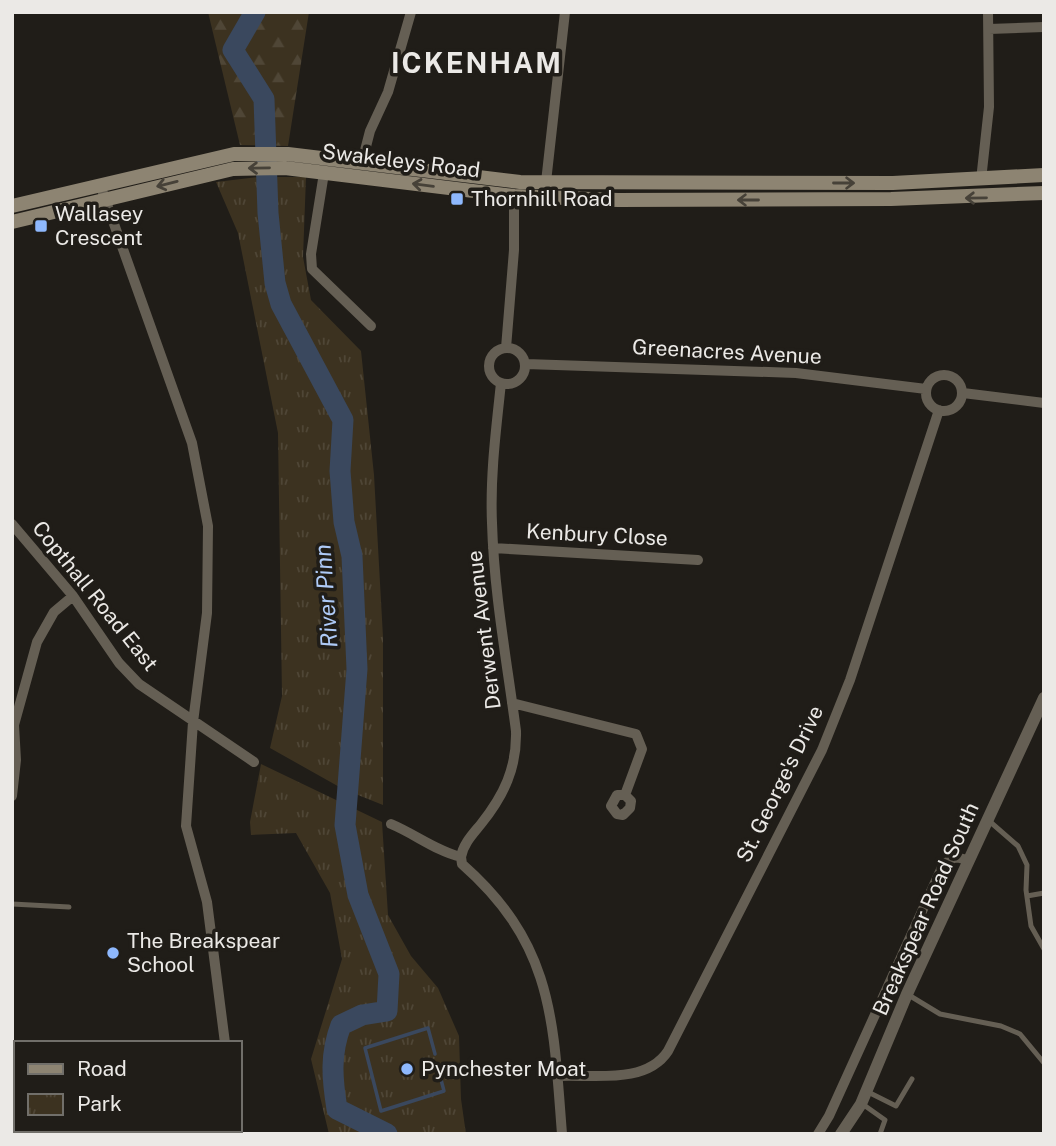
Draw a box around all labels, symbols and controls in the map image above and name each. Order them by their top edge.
district label: ICKENHAM [391,46,563,79]
street label: Swakeleys Road [321,138,482,183]
one-way arrow [248,162,271,175]
one-way arrow [832,176,855,190]
one-way arrow [156,178,179,191]
one-way arrow [413,179,435,192]
place label: Thornhill Road [471,186,612,211]
marker: Thornhill Road [449,191,465,207]
one-way arrow [964,191,987,204]
one-way arrow [737,193,760,207]
place label: Wallasey Crescent [55,201,143,250]
marker: Wallasey Crescent [33,218,49,234]
street label: Greenacres Avenue [632,334,822,369]
street label: Copthall Road East [27,516,163,676]
street label: Kenbury Close [526,518,669,551]
water label: River Pinn [308,543,343,649]
street label: Derwent Avenue [461,549,506,711]
street label: St. George's Drive [731,701,828,866]
street label: Breakspear Road South [867,799,984,1019]
place label: The Breakspear School [127,928,280,977]
marker: The Breakspear School [105,945,121,961]
legend [14,1041,242,1132]
text: Road [77,1056,127,1081]
place label: Pynchester Moat [421,1056,586,1081]
marker: Pynchester Moat [399,1061,415,1077]
text: Park [77,1091,122,1116]

